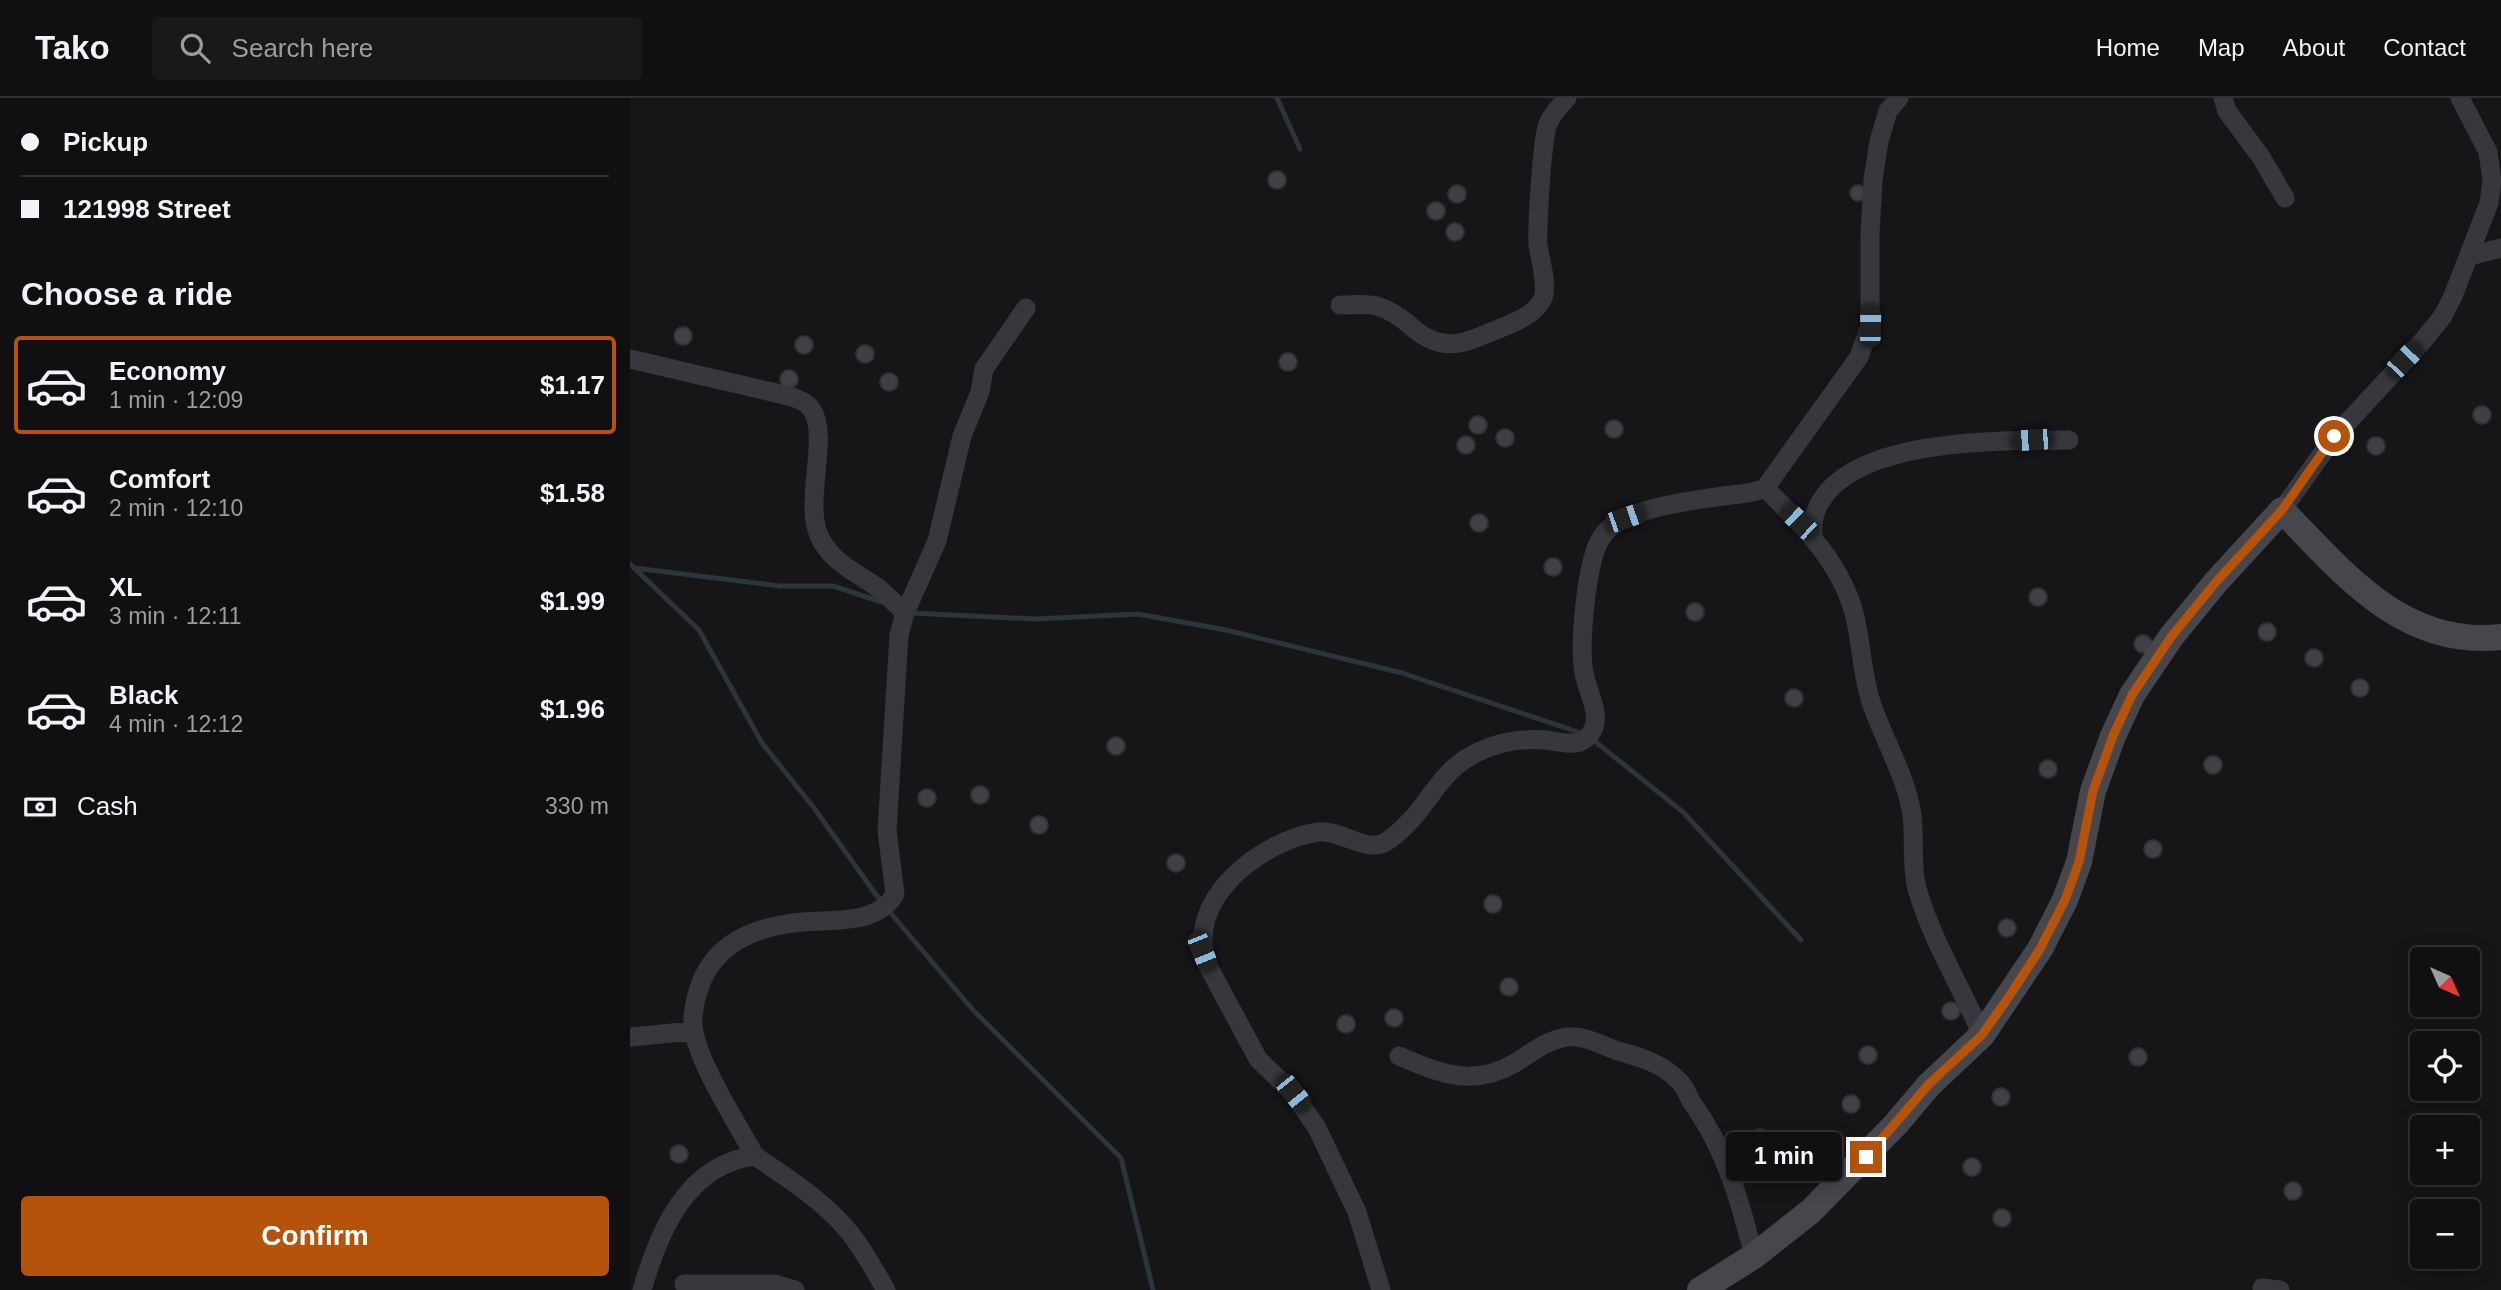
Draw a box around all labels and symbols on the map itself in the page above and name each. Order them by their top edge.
car [1860,305,1881,347]
car [2382,338,2427,382]
route start [2318,420,2350,452]
car [2011,428,2054,452]
car [1777,500,1822,544]
car [1602,501,1649,535]
car [1185,928,1220,974]
north arrow [2410,947,2480,1017]
car [1272,1070,1315,1116]
callout: 1 min [1726,1132,1842,1182]
route end [1850,1141,1882,1173]

